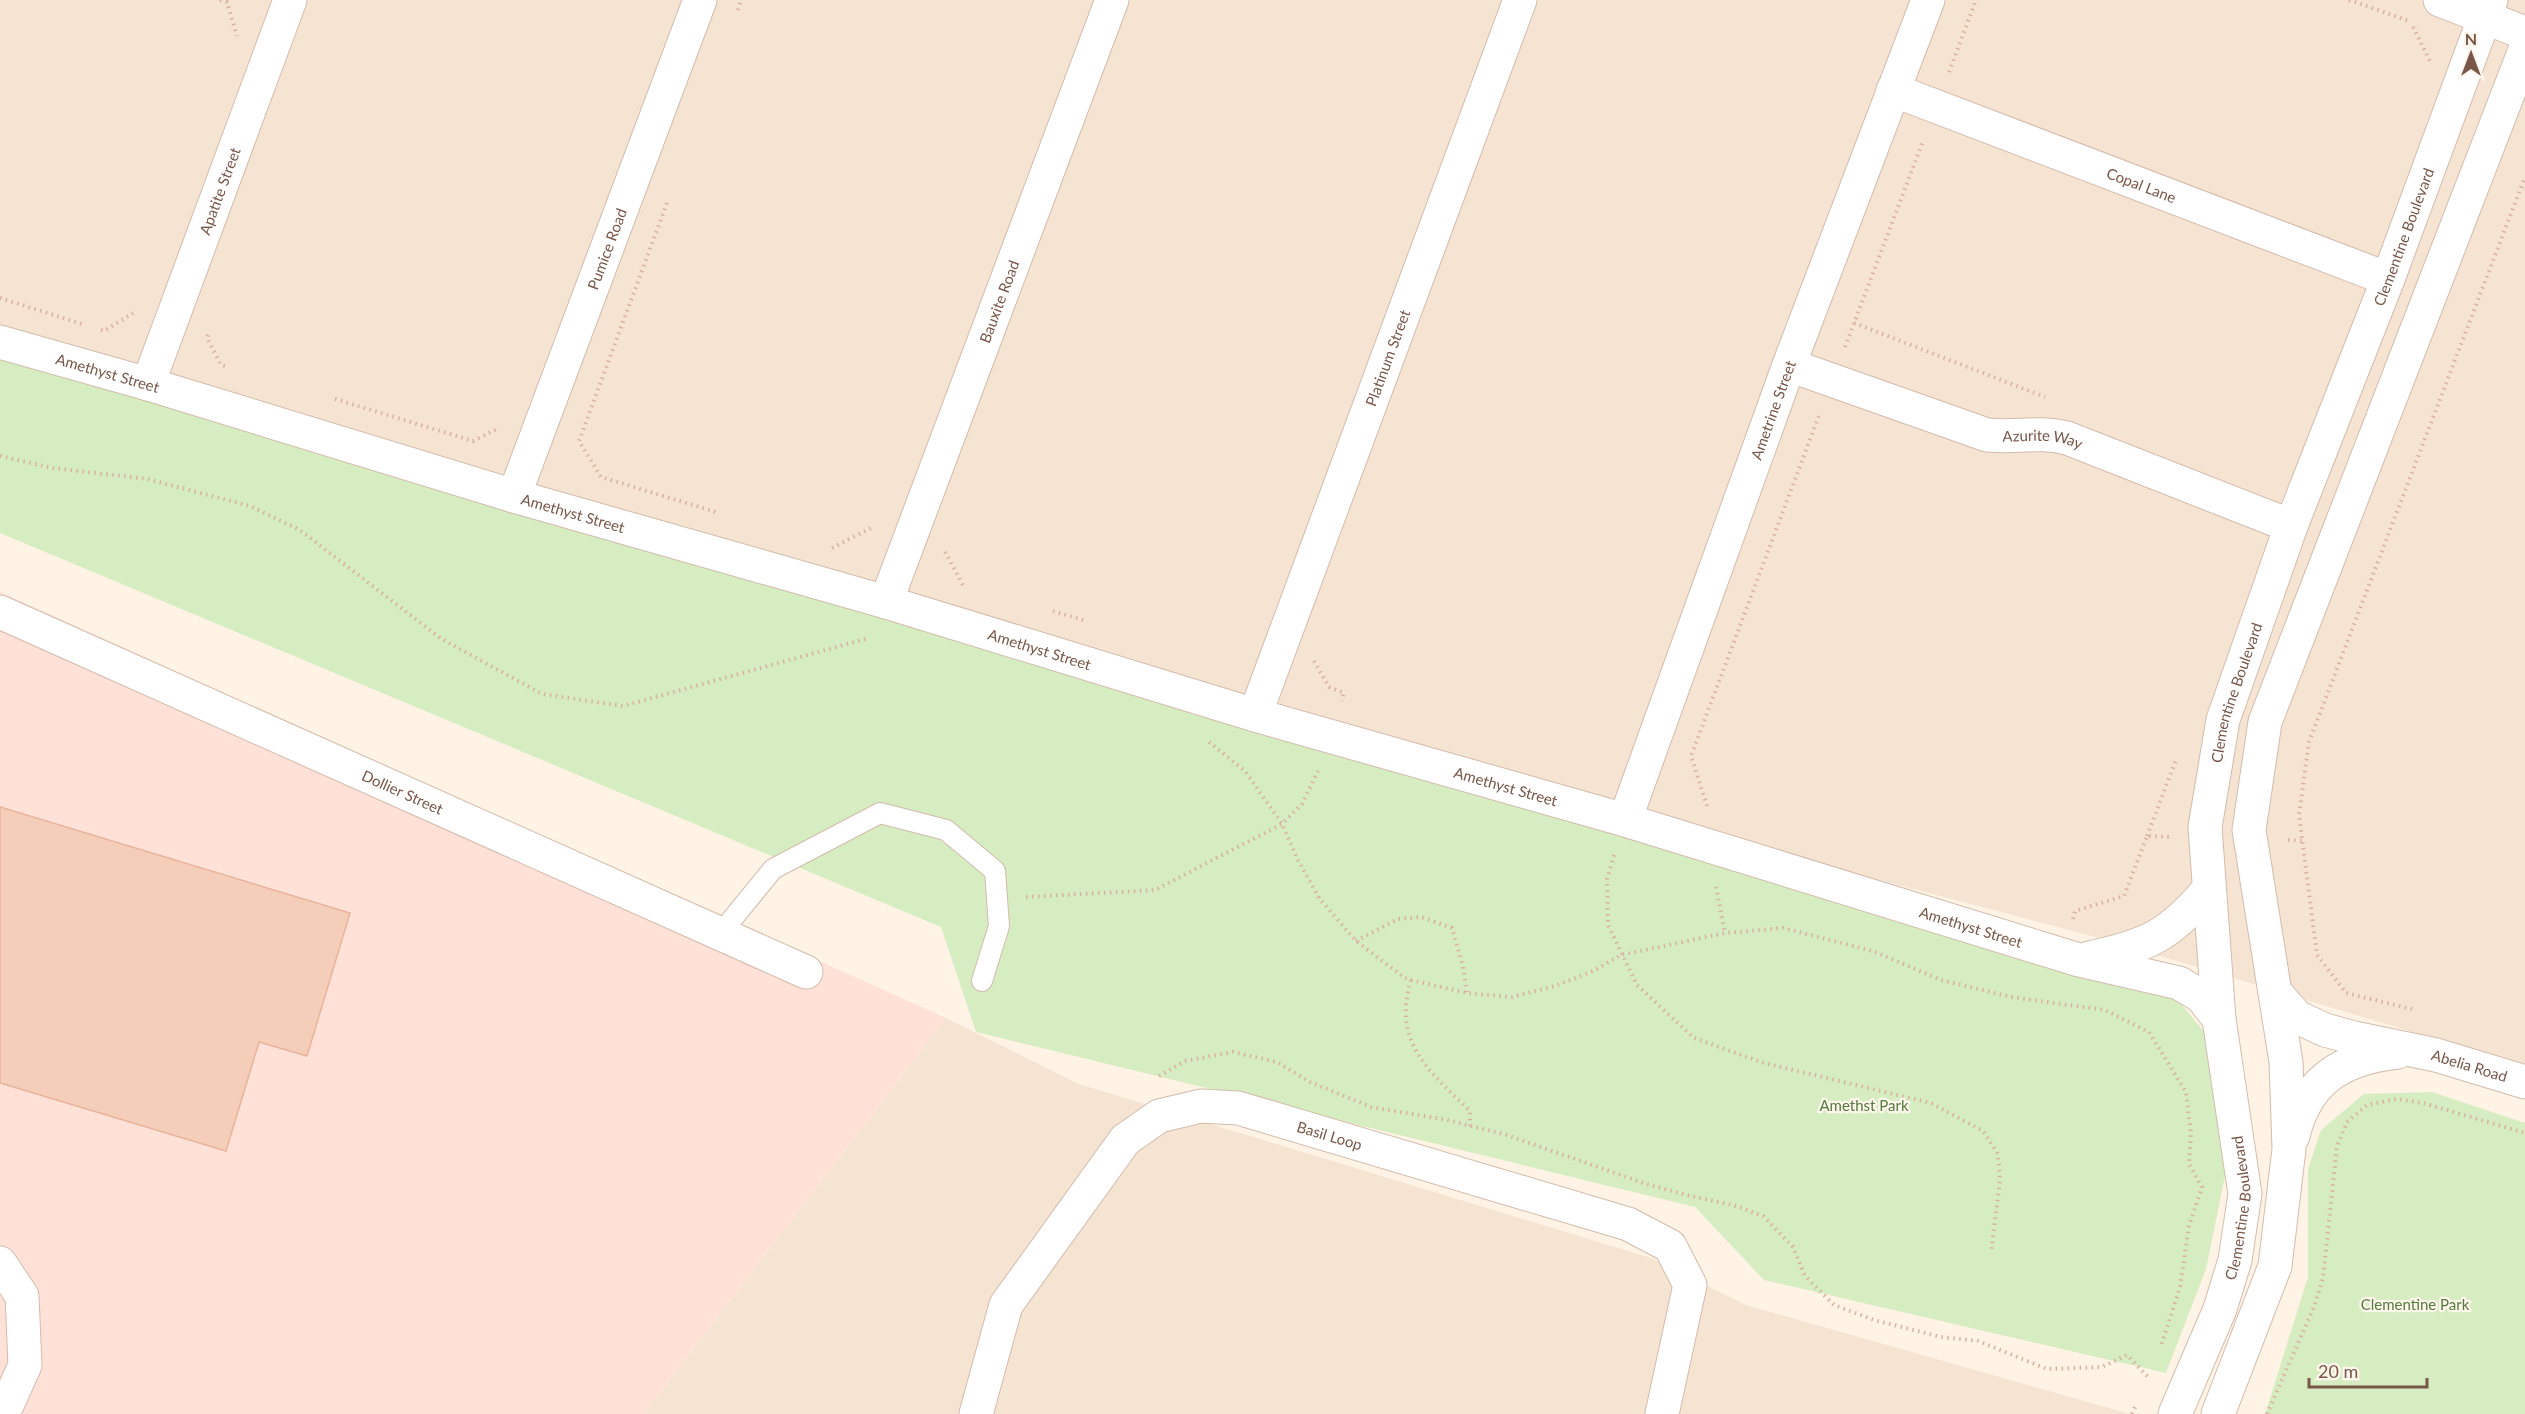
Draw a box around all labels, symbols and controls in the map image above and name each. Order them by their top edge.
north arrow [2441,24,2501,84]
text: N [2465,29,2477,48]
street label: Apatite Street [195,144,244,237]
street label: Copal Lane [2104,163,2179,206]
street label: Clementine Boulevard [2369,165,2437,308]
street label: Pumice Road [583,206,630,292]
street label: Bauxite Road [975,258,1023,345]
street label: Platinum Street [1361,306,1414,409]
street label: Amethyst Street [54,349,162,396]
street label: Ametrine Street [1747,357,1799,462]
street label: Azurite Way [2002,426,2086,452]
street label: Amethyst Street [519,490,627,536]
street label: Clementine Boulevard [2207,620,2265,764]
street label: Amethyst Street [986,625,1094,673]
street label: Amethyst Street [1452,763,1560,810]
street label: Dollier Street [359,766,447,818]
street label: Amethyst Street [1917,902,2025,951]
street label: Abelia Road [2429,1045,2510,1085]
park label: Amethst Park [1819,1096,1909,1114]
street label: Basil Loop [1295,1117,1364,1153]
street label: Clementine Boulevard [2220,1135,2254,1282]
park label: Clementine Park [2361,1295,2470,1313]
scale bar [2309,1351,2428,1389]
text: 20 m [2318,1360,2358,1382]

